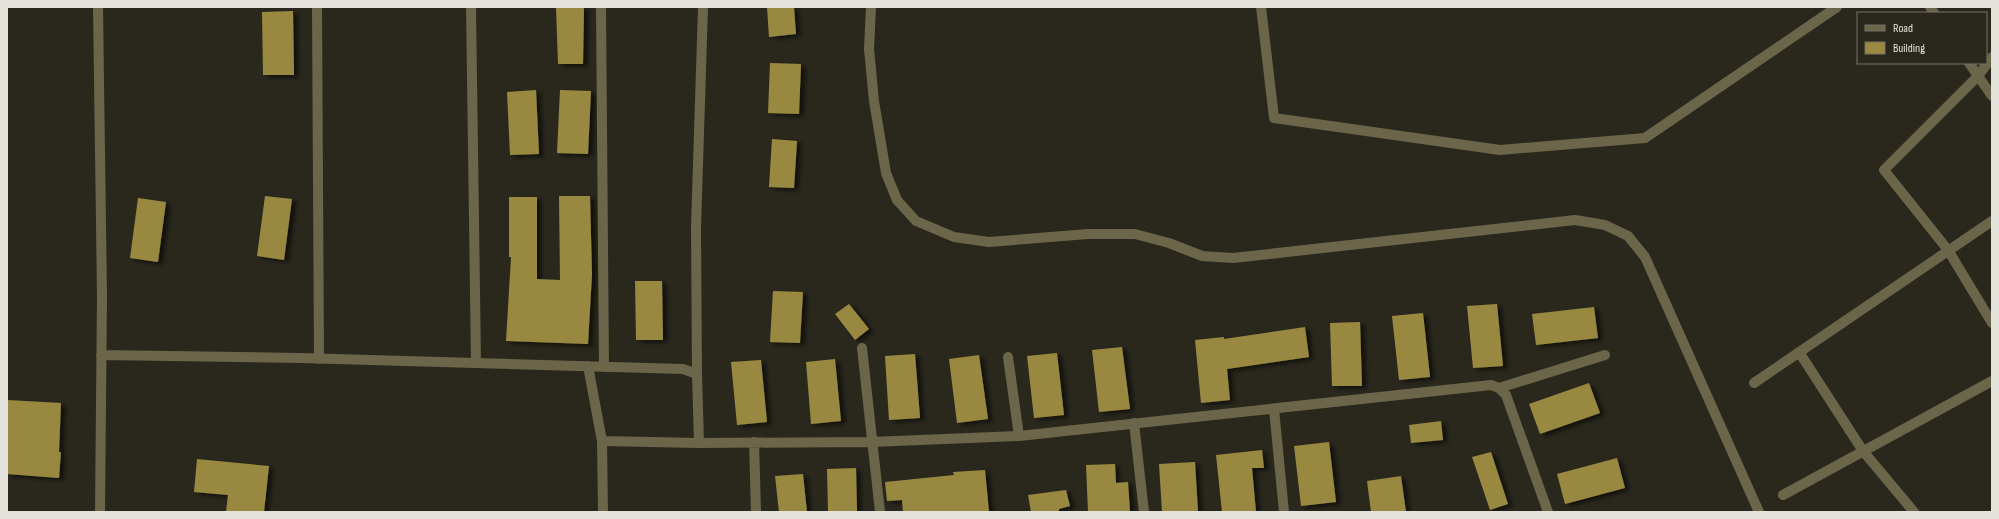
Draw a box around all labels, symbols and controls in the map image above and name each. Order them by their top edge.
legend [1857,12,1987,64]
text: Road [1893,21,1913,36]
text: Building [1893,41,1925,56]

